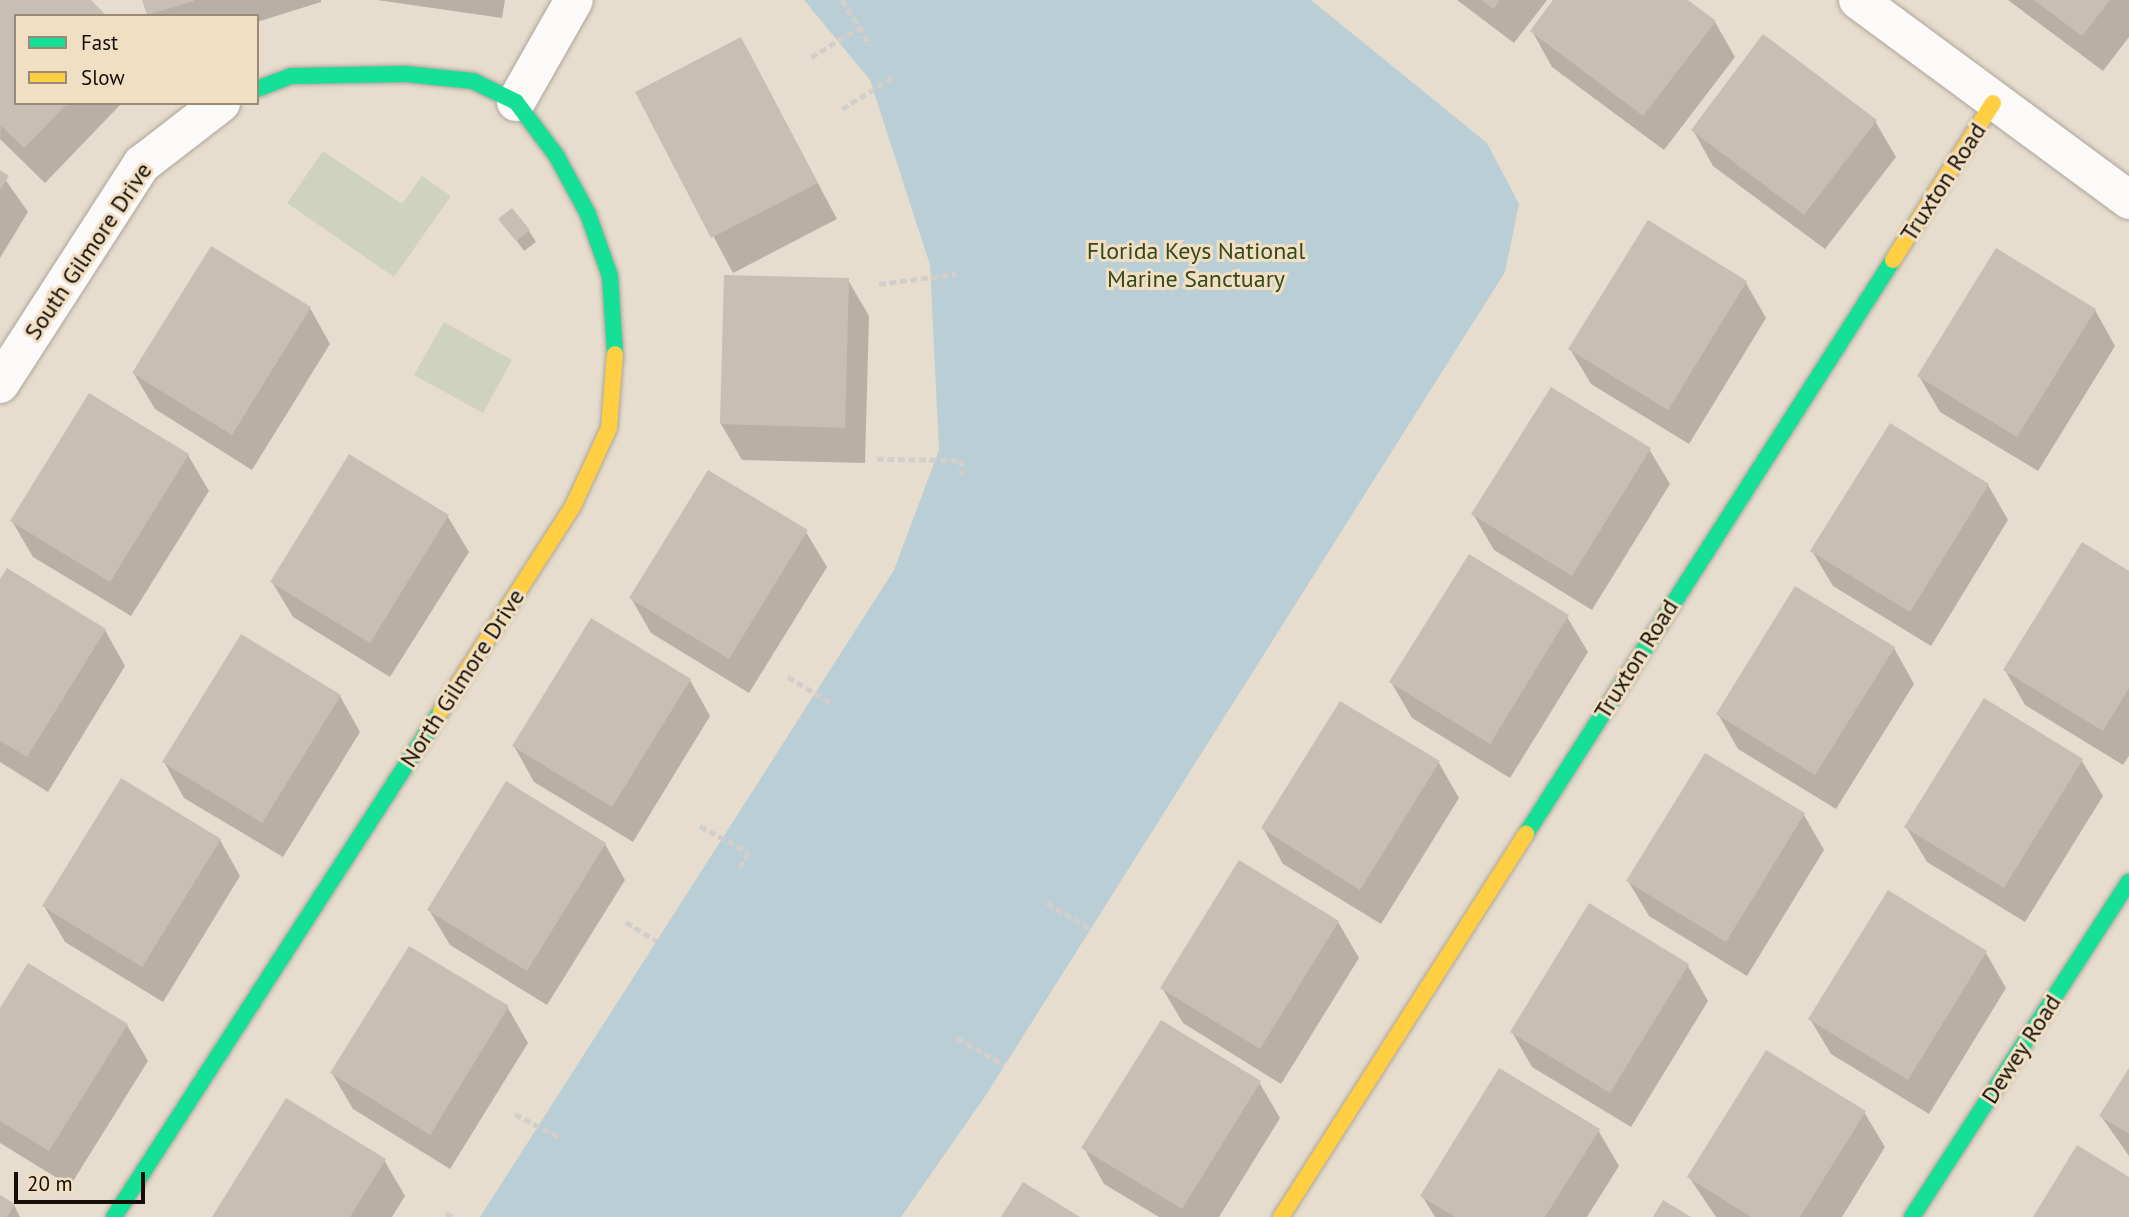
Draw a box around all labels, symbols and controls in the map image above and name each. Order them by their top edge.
legend [14,14,259,105]
text: Fast [81,29,118,56]
text: Slow [81,64,125,91]
street label: Truxton Road [1894,117,1992,247]
street label: South Gilmore Drive [18,157,158,345]
park label: Florida Keys National Marine Sanctuary [1087,237,1305,293]
street label: North Gilmore Drive [394,584,530,772]
street label: Truxton Road [1588,594,1684,724]
street label: Dewey Road [1975,989,2067,1109]
scale bar [18,1158,149,1202]
text: 20 m [27,1170,73,1197]

